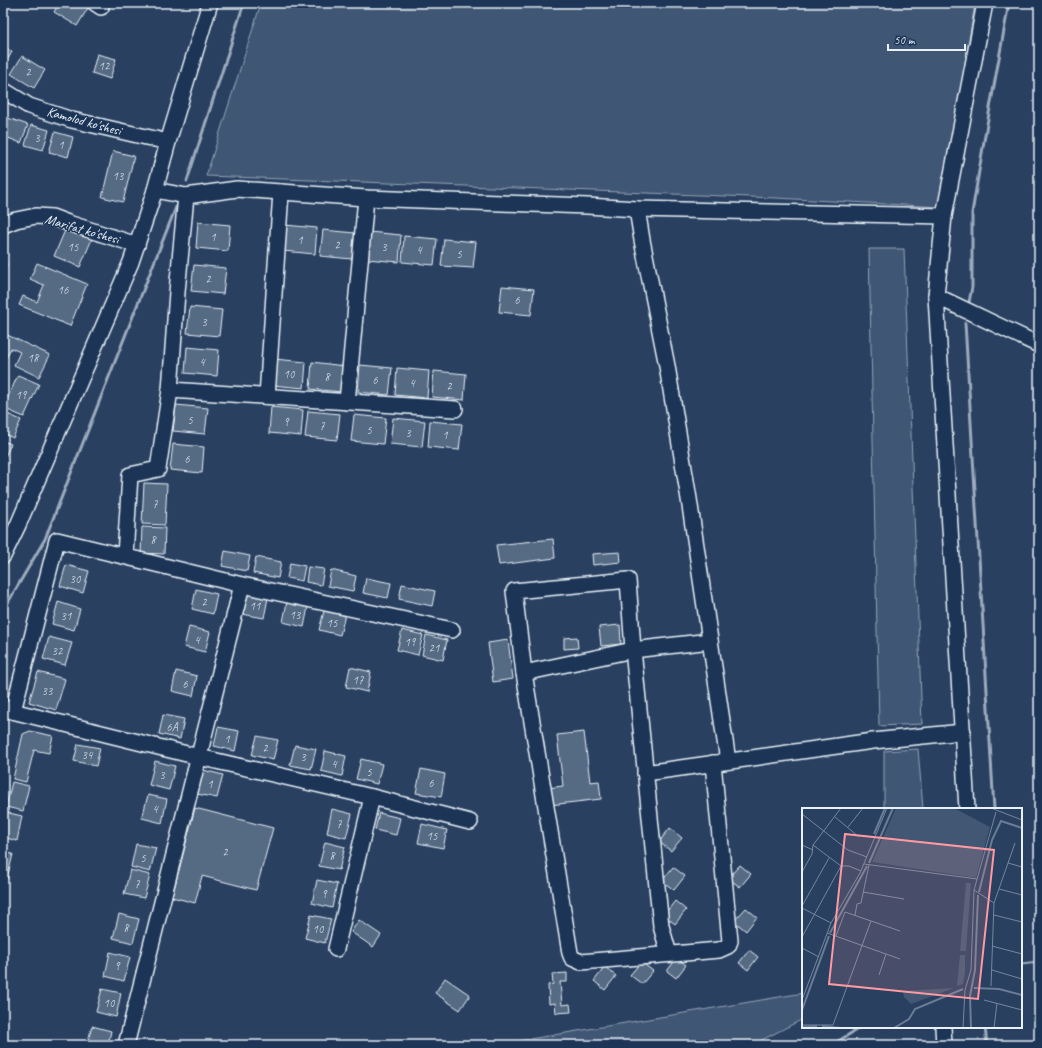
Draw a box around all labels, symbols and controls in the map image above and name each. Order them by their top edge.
scale bar [888,26,965,52]
text: 50 m [894,32,916,48]
house number: 12 [99,58,111,74]
house number: 2 [25,64,32,80]
street label: Kamolod ko'shesi [45,103,125,140]
house number: 3 [34,130,41,146]
house number: 1 [58,137,64,153]
house number: 13 [113,168,125,184]
street label: Marifat ko'shesi [43,210,123,248]
house number: 1 [210,229,216,245]
house number: 1 [297,232,303,248]
house number: 2 [334,237,341,253]
house number: 15 [68,239,79,255]
house number: 3 [381,239,388,255]
house number: 4 [416,242,423,258]
house number: 5 [456,246,462,262]
house number: 2 [205,271,212,287]
house number: 16 [58,282,69,298]
house number: 6 [514,292,520,308]
house number: 3 [201,314,208,330]
house number: 18 [28,350,40,366]
house number: 4 [199,354,206,370]
house number: 10 [284,366,296,382]
house number: 8 [324,369,331,385]
house number: 6 [372,372,378,388]
house number: 4 [409,375,416,391]
house number: 2 [446,378,453,394]
house number: 19 [16,387,28,403]
house number: 5 [187,412,193,428]
house number: 9 [283,414,290,430]
house number: 7 [319,418,325,434]
house number: 5 [366,422,372,438]
house number: 3 [405,425,412,441]
house number: 1 [442,427,448,443]
house number: 6 [184,451,190,467]
house number: 7 [152,496,158,512]
house number: 8 [150,532,157,548]
house number: 30 [70,571,82,587]
house number: 2 [201,594,208,610]
house number: 11 [250,598,261,614]
house number: 13 [290,607,302,623]
house number: 31 [61,608,72,624]
house number: 15 [327,615,338,631]
house number: 4 [194,632,201,648]
house number: 19 [405,634,417,650]
house number: 21 [429,640,440,656]
house number: 32 [52,643,64,659]
house number: 17 [353,672,364,688]
house number: 6 [182,676,188,692]
house number: 33 [42,683,54,699]
house number: 6A [166,719,179,735]
house number: 1 [224,731,230,747]
house number: 2 [262,740,269,756]
house number: 34 [82,747,94,763]
house number: 3 [300,749,307,765]
house number: 4 [331,756,338,772]
house number: 5 [366,764,372,780]
house number: 3 [159,767,166,783]
house number: 6 [428,775,434,791]
house number: 1 [207,776,213,792]
house number: 4 [152,801,159,817]
inset map [802,808,1022,1028]
house number: 7 [336,816,342,832]
house number: 15 [427,828,438,844]
house number: 2 [222,844,229,860]
house number: 8 [329,848,336,864]
house number: 5 [140,850,146,866]
house number: 7 [134,876,140,892]
house number: 9 [321,886,328,902]
house number: 8 [123,920,130,936]
house number: 10 [313,921,325,937]
house number: 9 [114,958,121,974]
house number: 10 [104,995,116,1011]

